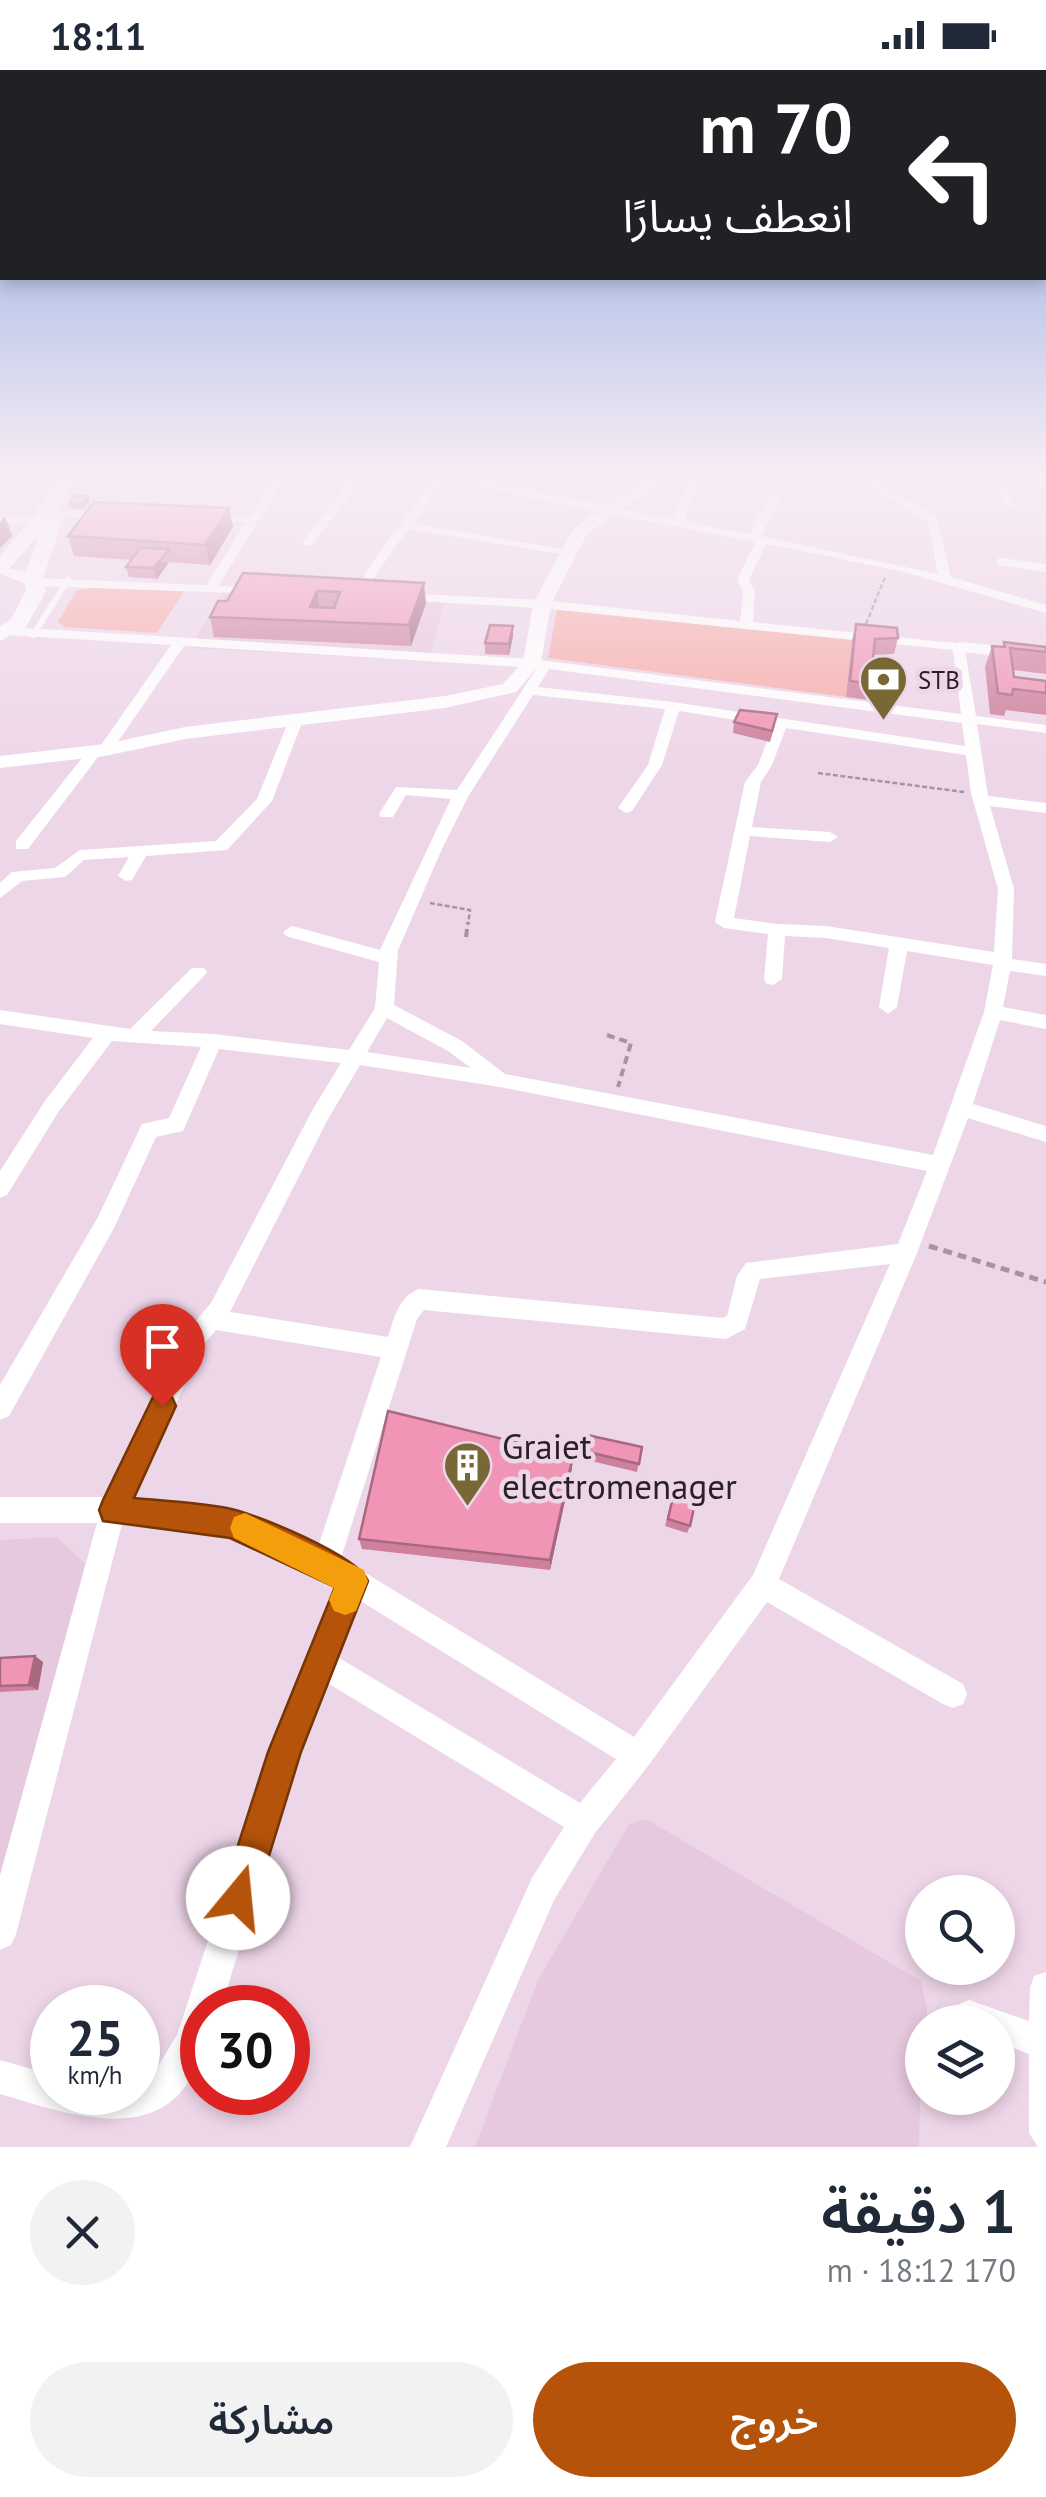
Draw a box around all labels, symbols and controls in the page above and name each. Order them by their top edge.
text: 18:11 [50,11,146,60]
text: 70 m [700,82,853,172]
icon: left [888,110,1018,240]
text: انعطف يسارًا [622,186,853,244]
bank icon: STB [857,654,909,722]
place label: STB [918,664,960,696]
pin [120,1304,205,1407]
icon: arrive [135,1319,190,1374]
place label: Graiet electromenager [502,1423,737,1509]
building icon: Graiet electromenager [441,1440,493,1508]
position arrow [186,1846,290,1950]
map controls [905,1875,1015,2115]
button: search [905,1875,1015,1985]
speed limit sign: 30 [180,1985,310,2115]
text: 25 [67,2005,123,2070]
button: layers [905,2005,1015,2115]
text: km/h [68,2059,122,2091]
text: 1 دقيقة [821,2172,1016,2250]
button: close [30,2180,135,2285]
text: 170 m · 18:12 [827,2249,1016,2291]
button: مشاركة [30,2362,513,2477]
button: خروج [533,2362,1016,2477]

